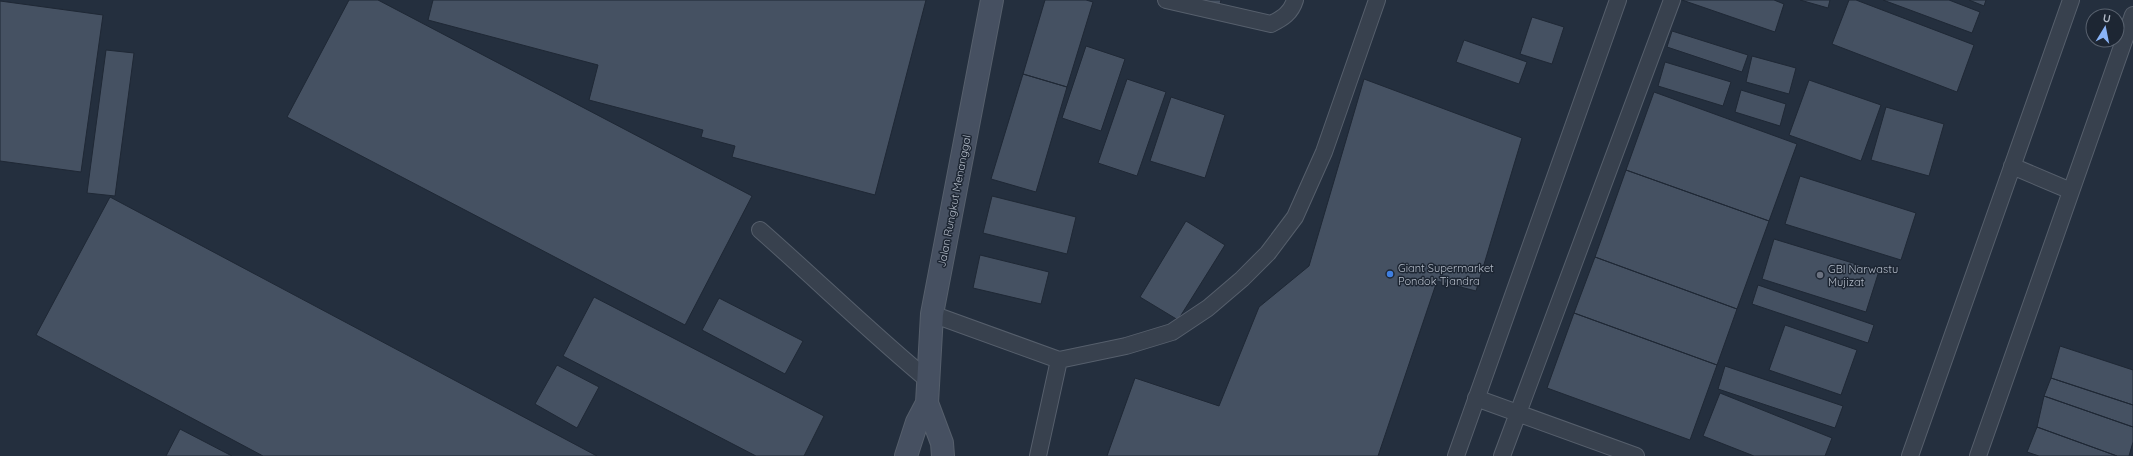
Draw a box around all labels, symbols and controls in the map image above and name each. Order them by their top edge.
north arrow [2085,8,2125,48]
text: U [2102,11,2112,26]
street label: Jalan Rungkut Menanggal [934,134,974,268]
place label: Giant Supermarket Pondok Tjandra [1398,261,1494,288]
place label: GBI Narwastu Mujizat [1828,262,1898,289]
marker: Giant Supermarket Pondok Tjandra [1385,269,1395,279]
marker: GBI Narwastu Mujizat [1815,270,1825,280]

